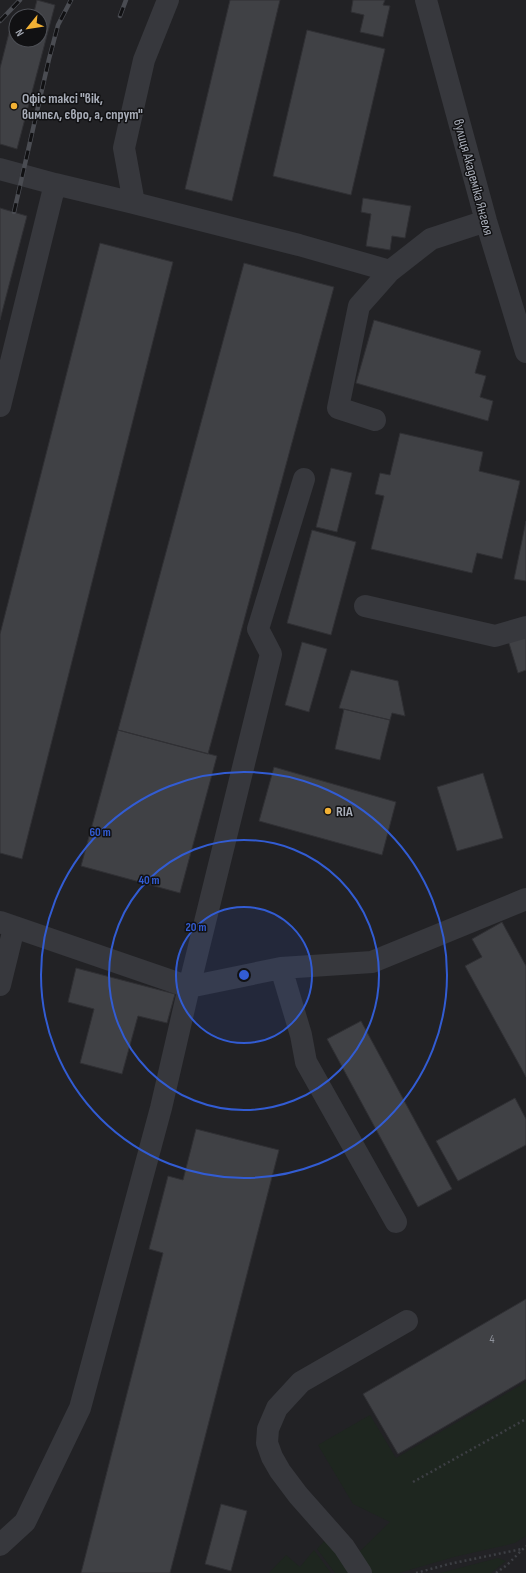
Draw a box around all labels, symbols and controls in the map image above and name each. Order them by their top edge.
north arrow [8,8,48,48]
text: N [13,27,27,39]
place label: Офіс таксі "вік, вимпєл, євро, а, спрут" [22,90,143,123]
marker: Офіс таксі "вік, вимпєл, євро, а, спрут" [9,101,19,111]
street label: вулиця Академіка Янгеля [450,117,497,237]
place label: RIA [336,803,353,820]
marker: RIA [323,806,333,816]
text: 60 m [89,825,111,840]
text: 40 m [138,873,160,888]
text: 20 m [186,920,206,935]
centre of rings [237,968,251,982]
house number: 4 [489,1332,495,1347]

